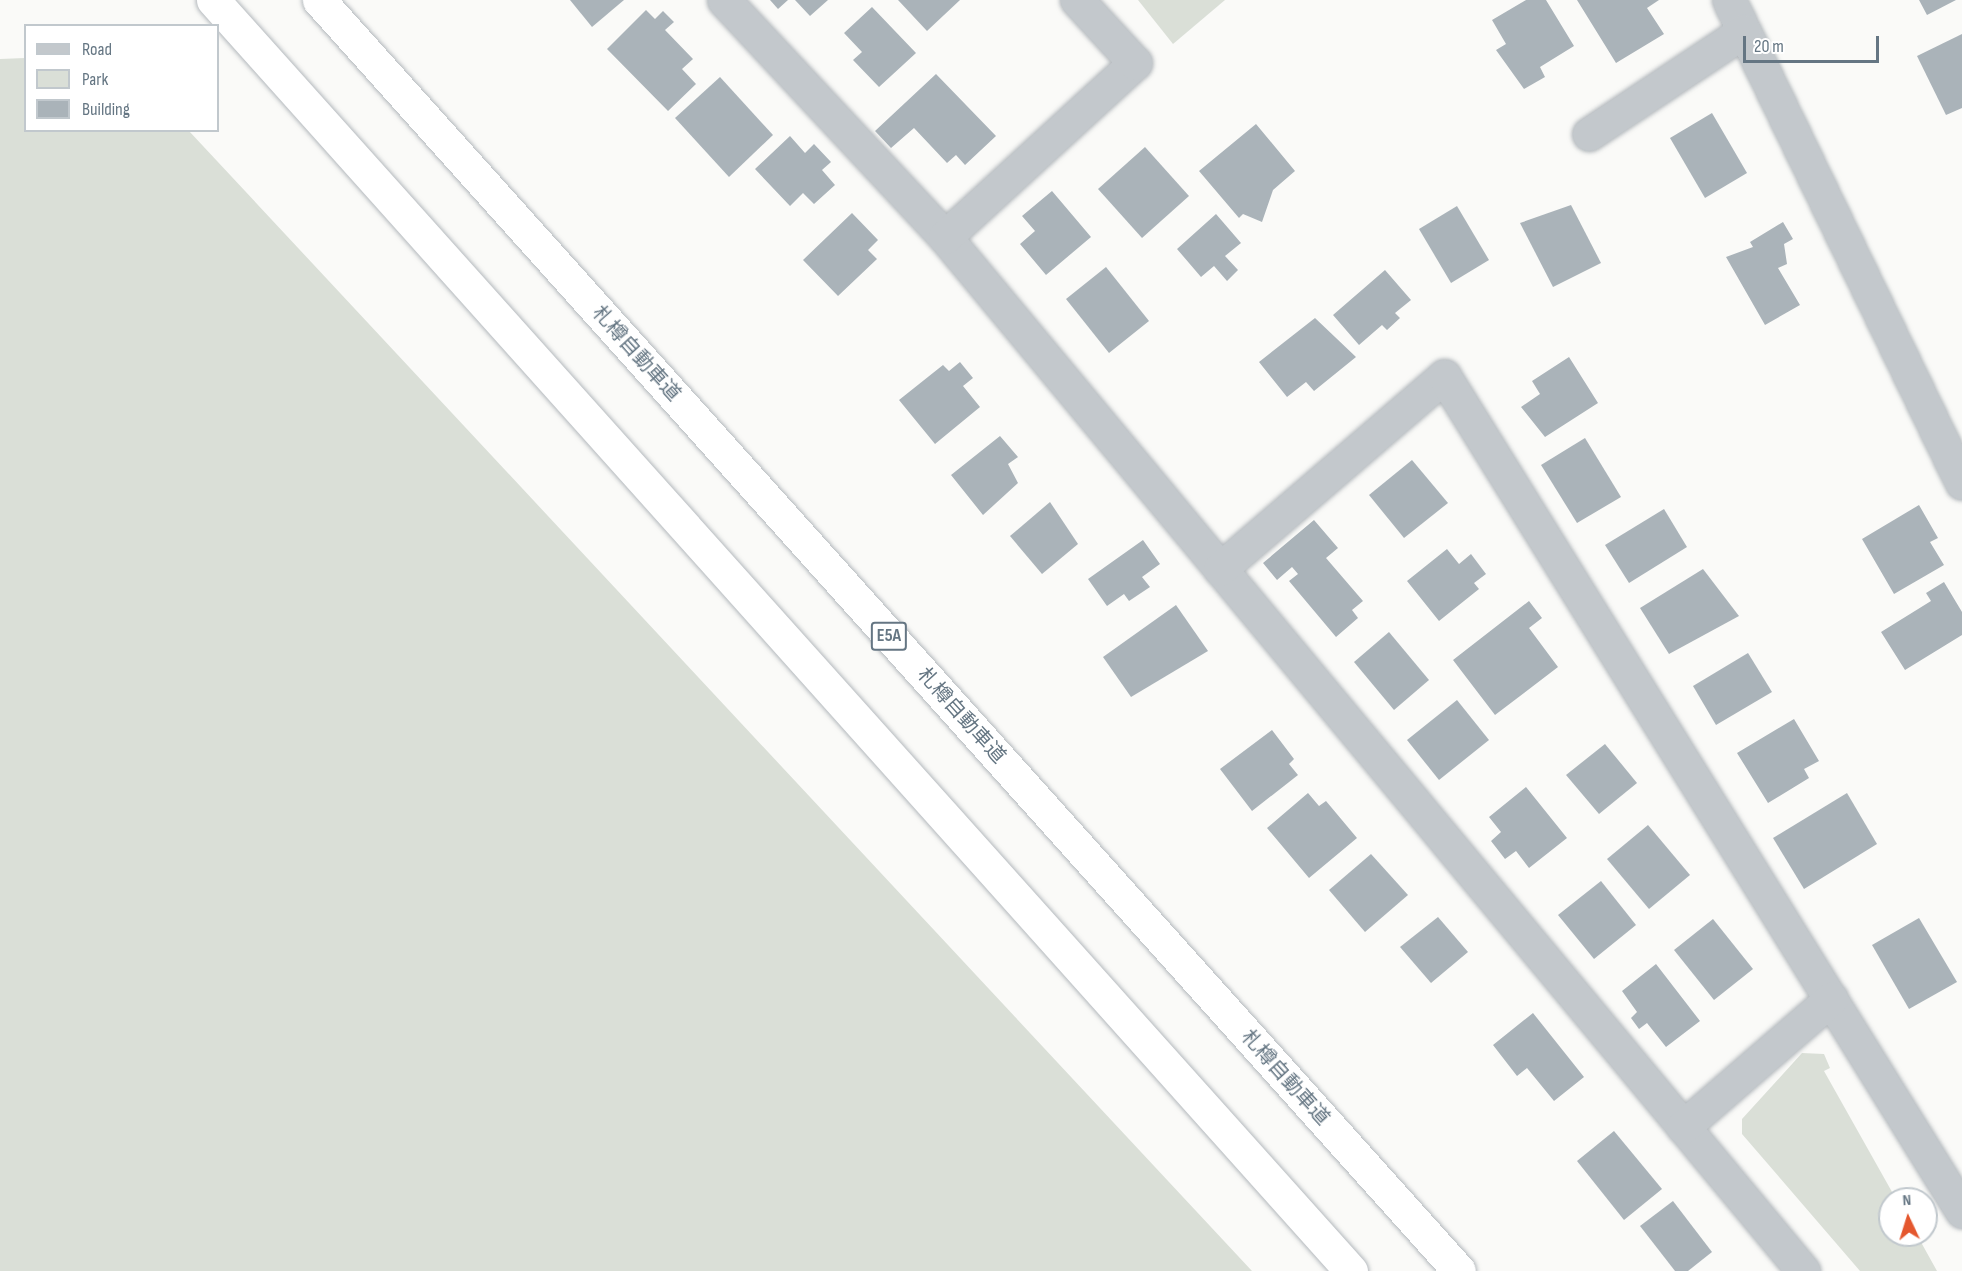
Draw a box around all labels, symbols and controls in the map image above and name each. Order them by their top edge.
legend [24,24,219,132]
scale bar [1746,24,1882,62]
text: 20 m [1754,36,1784,57]
text: Road [82,39,112,60]
text: Park [82,69,108,90]
text: Building [82,99,130,120]
street label: 札樽自動車道 [587,301,685,407]
road number: E5A [870,621,908,651]
street label: 札樽自動車道 [912,663,1010,769]
street label: 札樽自動車道 [1236,1025,1334,1131]
north arrow [1878,1187,1938,1247]
text: N [1902,1191,1912,1210]

